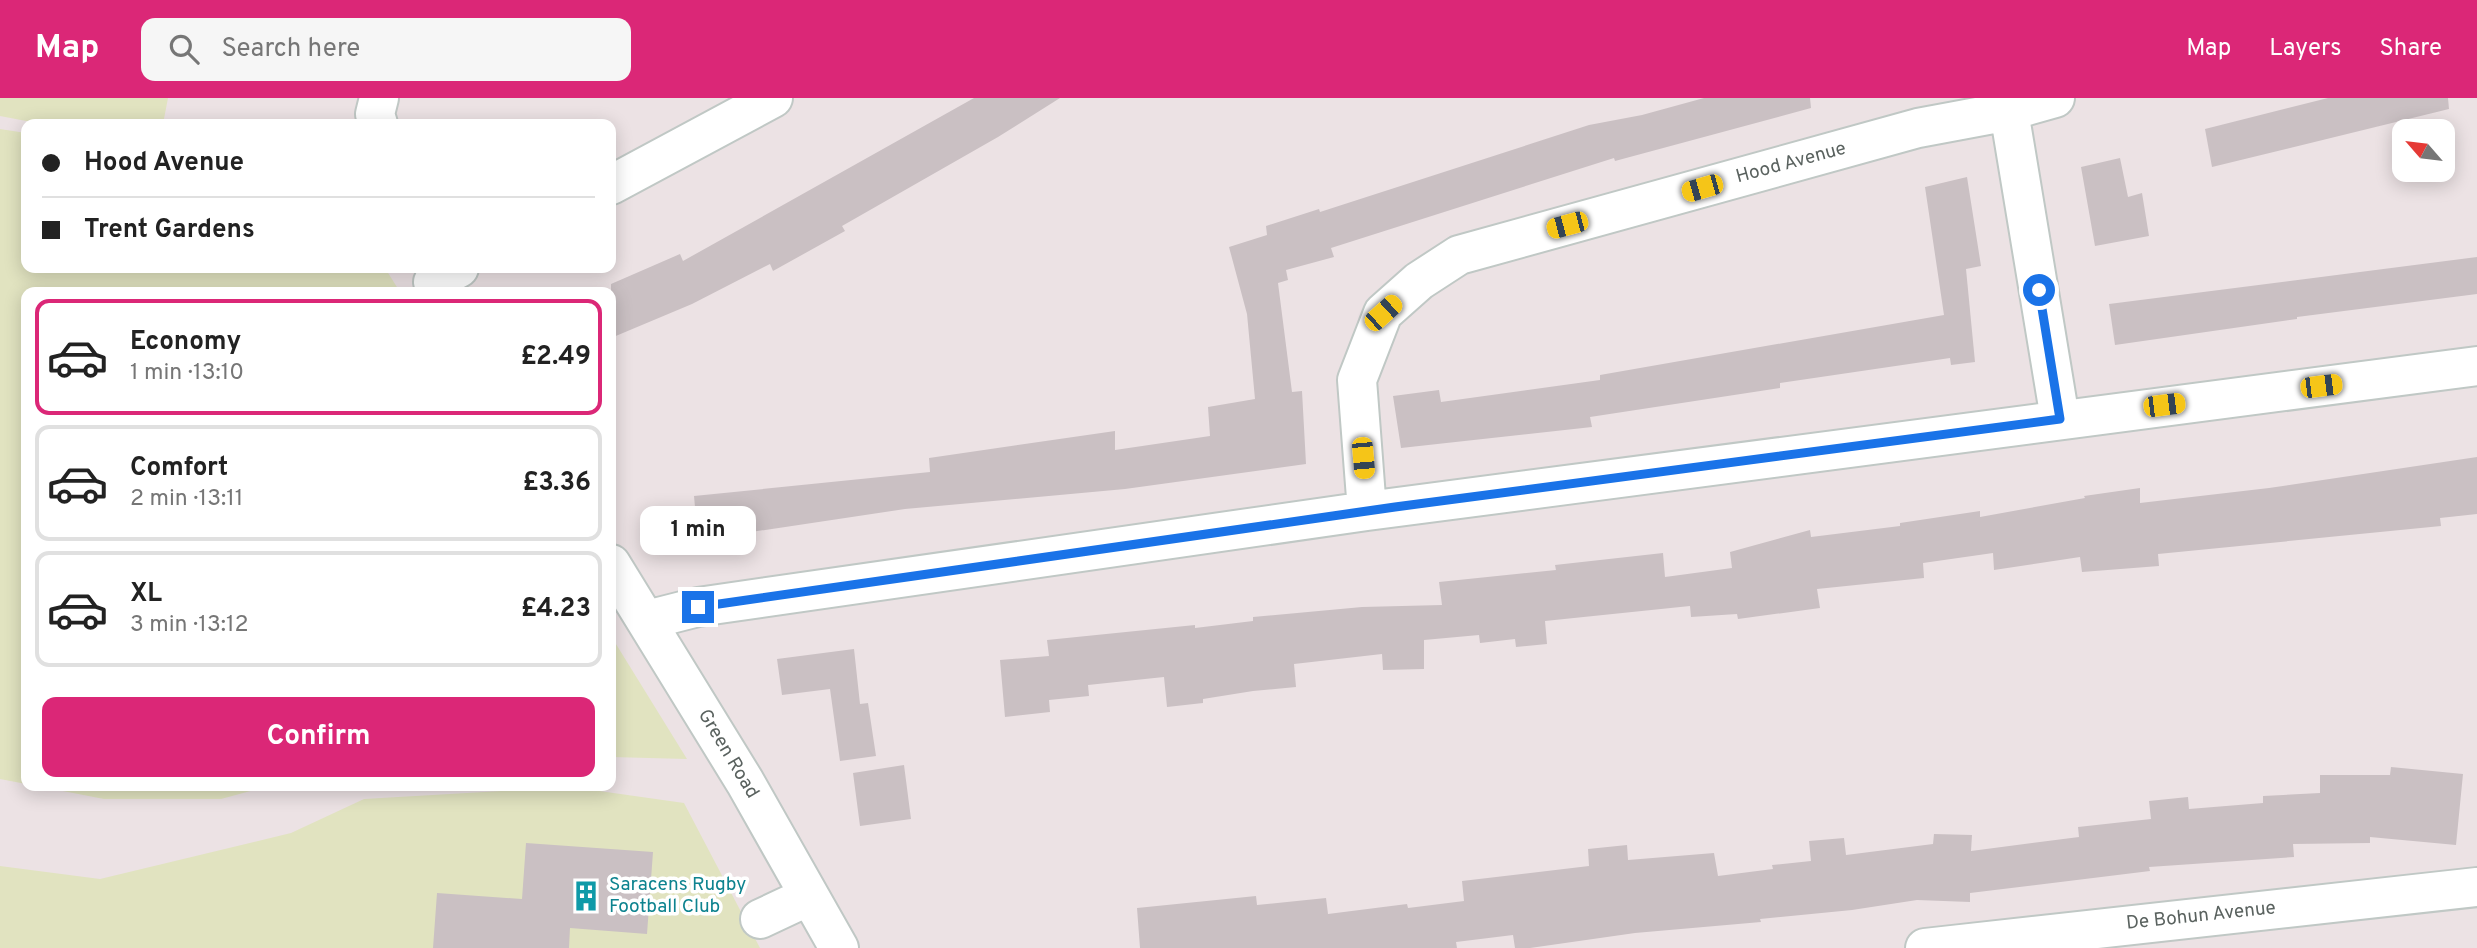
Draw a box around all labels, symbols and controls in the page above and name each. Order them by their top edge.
search box [141,18,631,81]
text: Map [35,28,99,70]
icon: search [165,30,203,68]
text: Search here [221,33,360,66]
text: Map [2186,34,2231,64]
text: Layers [2269,34,2341,64]
text: Share [2379,34,2442,64]
north arrow [2392,119,2455,182]
map controls [2392,119,2455,182]
street label: Hood Avenue [1733,137,1849,189]
text: Hood Avenue [84,147,244,180]
car [1679,172,1726,204]
car [1544,209,1591,241]
text: Trent Gardens [84,214,255,247]
route start [2023,274,2055,306]
car [1361,291,1406,335]
icon: car [46,326,109,389]
text: Economy [130,326,241,359]
text: £2.49 [520,341,591,374]
text: 1 min · 13:10 [130,359,244,388]
car [2299,373,2344,399]
car [2142,392,2187,418]
car [1351,436,1376,480]
icon: car [46,452,109,515]
text: Comfort [130,452,228,485]
text: £3.36 [522,467,591,500]
text: 2 min · 13:11 [130,485,243,514]
callout: 1 min [640,505,756,554]
text: 1 min [670,516,726,545]
icon: car [46,578,109,641]
text: XL [130,578,162,611]
route end [682,591,714,623]
text: £4.23 [521,593,591,626]
text: 3 min · 13:12 [130,611,249,640]
button: Confirm [42,697,595,777]
street label: Green Road [692,705,764,803]
place label: Saracens Rugby Football Club [609,873,746,919]
building icon: Saracens Rugby Football Club [569,879,603,913]
street label: De Bohun Avenue [2125,896,2277,936]

